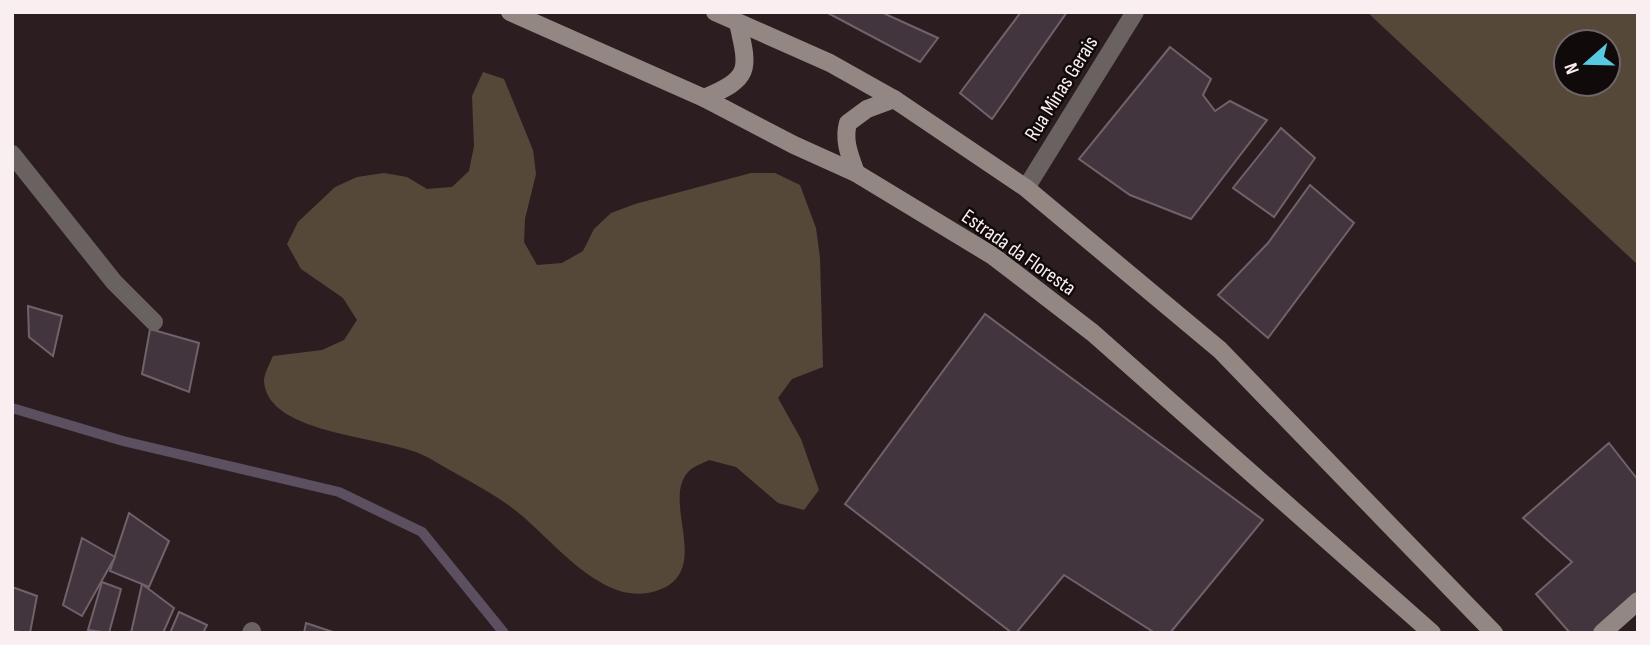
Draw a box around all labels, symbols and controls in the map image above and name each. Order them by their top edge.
north arrow [1552,28,1622,98]
street label: Rua Minas Gerais [1019,31,1103,145]
text: N [1560,60,1585,77]
street label: Estrada da Floresta [957,204,1081,301]

